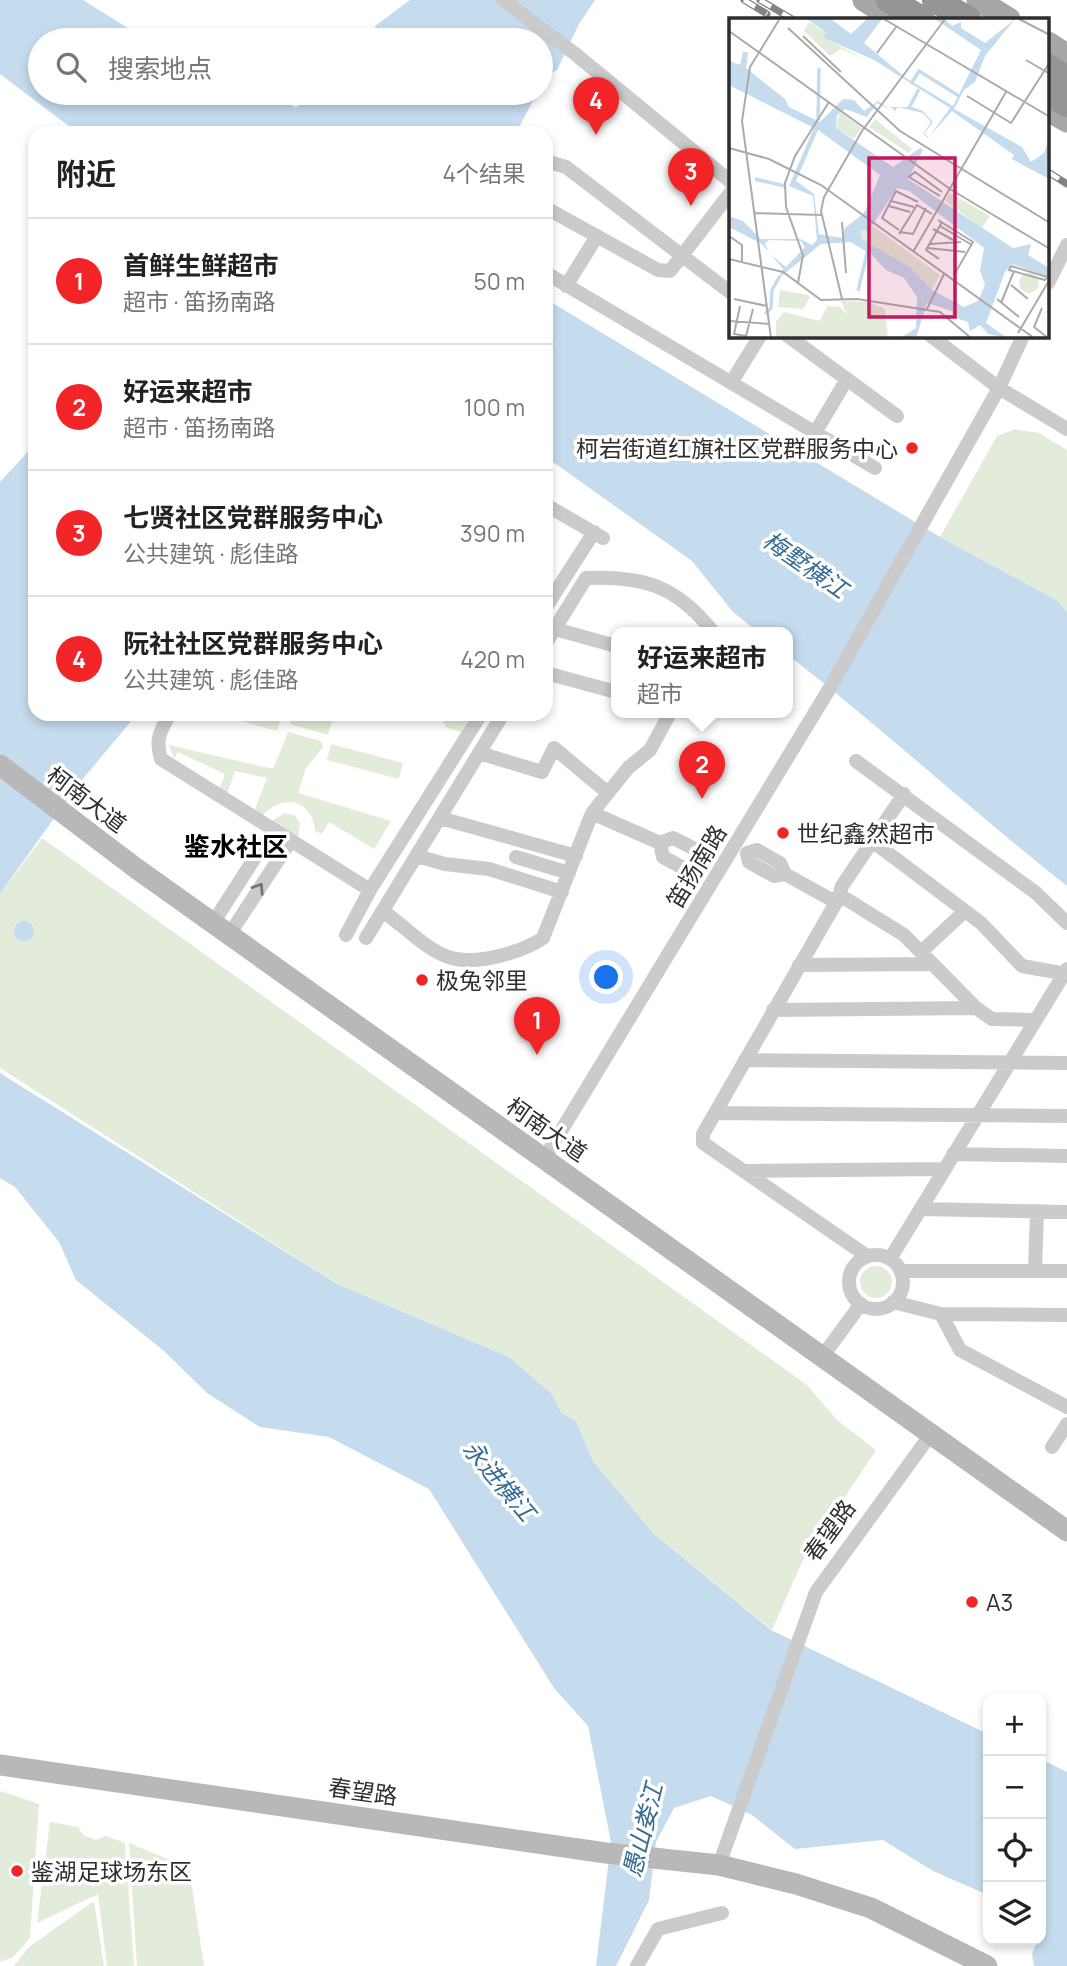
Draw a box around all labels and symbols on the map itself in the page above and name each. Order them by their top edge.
inset map [729,18,1050,338]
pin: 4 [573,77,619,135]
pin: 3 [668,148,714,206]
place label: 柯岩街道红旗社区党群服务中心 [576,432,898,464]
marker: 柯岩街道红旗社区党群服务中心 [904,440,920,456]
water label: 梅墅横江 [757,523,857,607]
pin: 2 [679,741,725,799]
street label: 柯南大道 [41,759,133,839]
place label: 世纪鑫然超市 [797,817,935,849]
street label: 笛扬南路 [659,818,733,914]
marker: 世纪鑫然超市 [775,825,791,841]
district label: 鉴水社区 [184,828,288,864]
one-way arrow [251,883,264,896]
your location [589,960,623,994]
place label: 极兔邻里 [436,964,528,996]
marker: 极兔邻里 [414,972,430,988]
pin: 1 [514,997,560,1055]
street label: 柯南大道 [500,1090,594,1168]
water label: 永进横江 [457,1433,545,1530]
street label: 春望路 [796,1493,862,1567]
place label: A3 [986,1586,1013,1618]
marker: A3 [964,1594,980,1610]
street label: 春望路 [327,1770,399,1812]
water label: 愚山娄江 [614,1777,670,1881]
place label: 鉴湖足球场东区 [31,1855,192,1887]
marker: 鉴湖足球场东区 [9,1863,25,1879]

